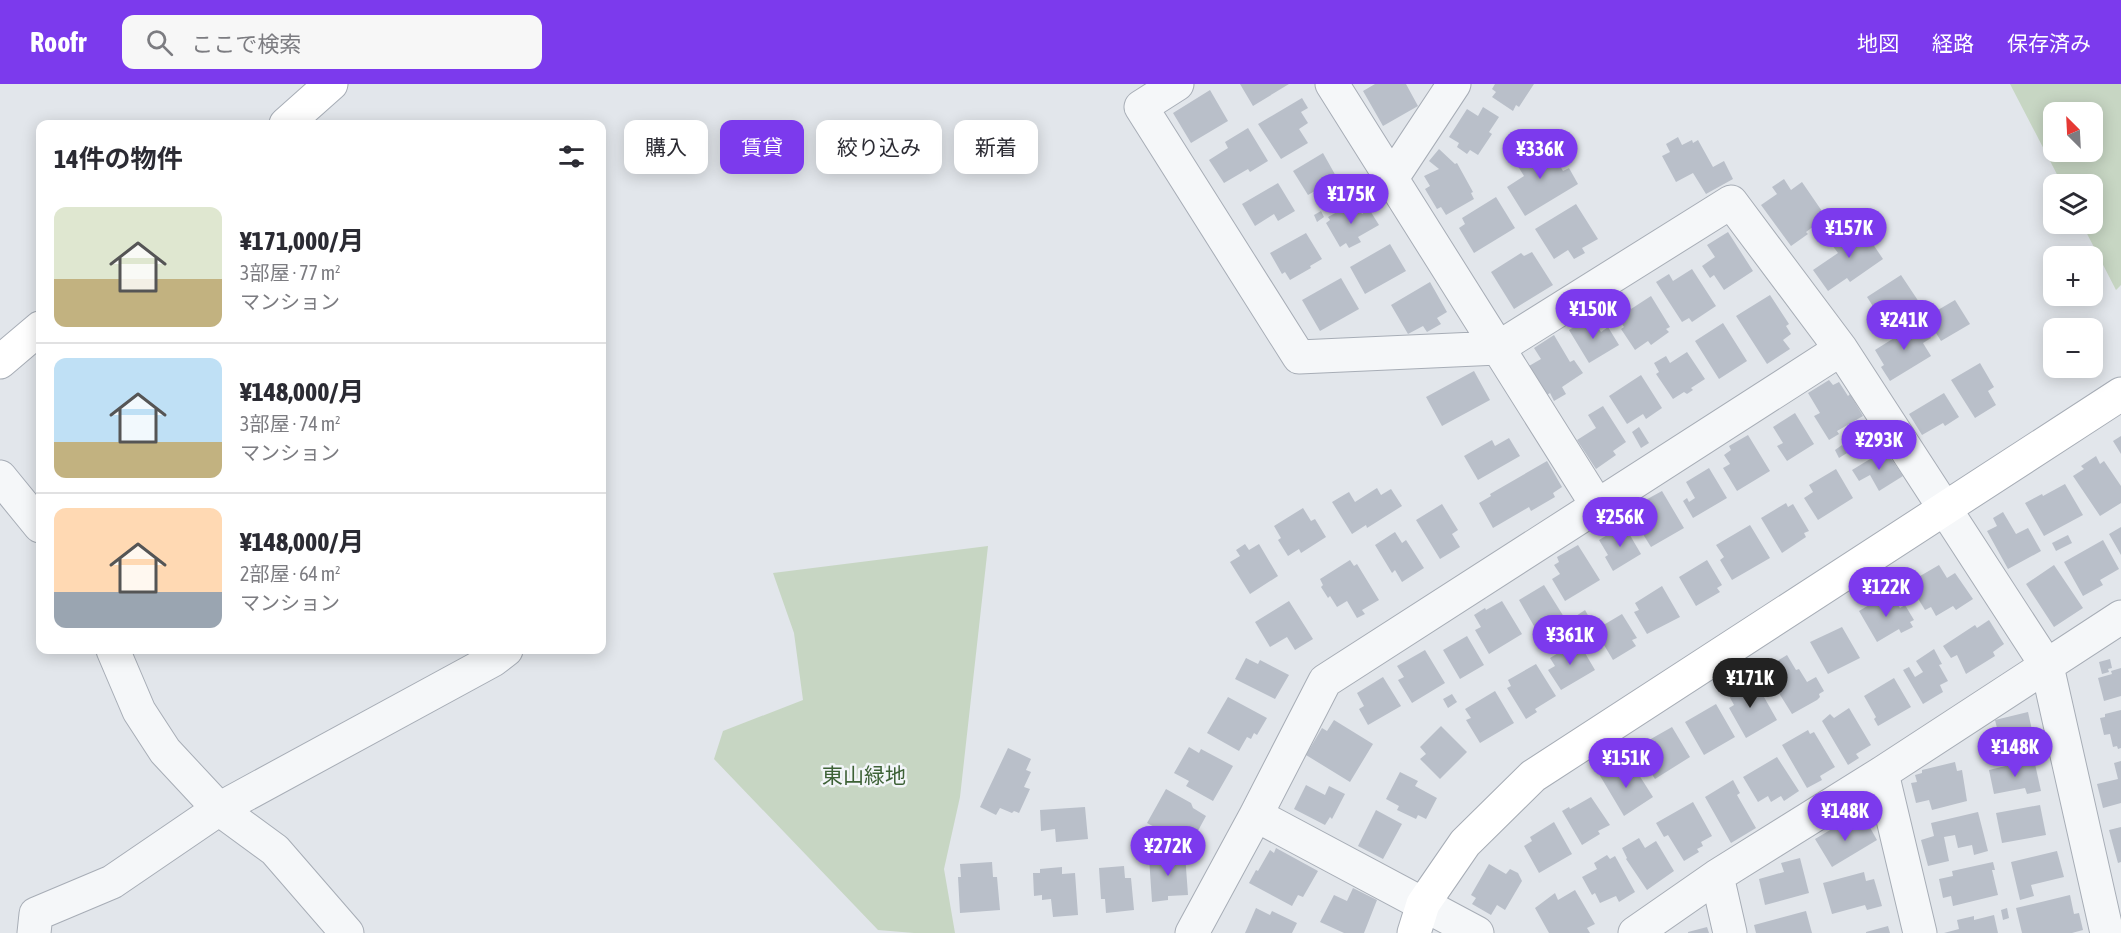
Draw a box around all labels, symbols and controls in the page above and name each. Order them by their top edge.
search box [122,15,542,69]
text: Roofr [30,26,86,58]
icon: search [143,26,176,59]
text: ここで検索 [191,31,301,57]
text: 地図 [1857,31,1899,55]
text: 経路 [1932,31,1974,55]
text: 保存済み [2007,31,2091,55]
north arrow [2043,102,2103,162]
map controls [2043,102,2103,378]
chip: 購入 [624,120,708,174]
chip: 賃貸 [720,120,804,174]
chip: 絞り込み [816,120,942,174]
chip: 新着 [954,120,1038,174]
pin: ¥336K [1498,129,1582,180]
text: ¥336K [1517,137,1563,160]
icon: filters [555,140,588,173]
text: 14件の物件 [54,144,182,174]
pin: ¥175K [1309,174,1393,225]
button: layers [2043,174,2103,234]
text: ¥175K [1328,182,1374,205]
pin: ¥157K [1807,208,1891,259]
text: ¥157K [1826,216,1872,239]
text: ¥171,000/月 [240,226,364,256]
icon: home [102,231,174,303]
button: + [2043,246,2103,306]
text: 3部屋 · 77 m² [240,261,341,284]
pin: ¥150K [1551,289,1635,340]
text: マンション [240,290,340,313]
text: ¥150K [1570,297,1616,320]
pin: ¥241K [1862,300,1946,351]
text: ¥241K [1881,308,1927,331]
button: − [2043,318,2103,378]
text: ¥148,000/月 [240,377,364,407]
icon: home [102,382,174,454]
text: 3部屋 · 74 m² [240,412,341,435]
pin: ¥293K [1837,420,1921,471]
text: ¥293K [1856,428,1902,451]
text: マンション [240,441,340,464]
pin: ¥256K [1578,497,1662,548]
text: ¥256K [1597,505,1643,528]
text: ¥148,000/月 [240,527,364,557]
icon: home [102,532,174,604]
text: 2部屋 · 64 m² [240,562,341,585]
pin: ¥122K [1844,567,1928,618]
text: ¥122K [1863,575,1909,598]
text: マンション [240,591,340,614]
pin: ¥361K [1528,615,1612,666]
text: ¥361K [1547,623,1593,646]
pin: ¥171K [1708,658,1792,709]
text: ¥171K [1727,666,1773,689]
pin: ¥148K [1973,727,2057,778]
text: ¥148K [1992,735,2038,758]
pin: ¥151K [1584,738,1668,789]
text: ¥151K [1603,746,1649,769]
park label: 東山緑地 [822,763,906,787]
pin: ¥148K [1803,791,1887,842]
text: ¥148K [1822,799,1868,822]
pin: ¥272K [1126,826,1210,877]
text: ¥272K [1145,834,1191,857]

